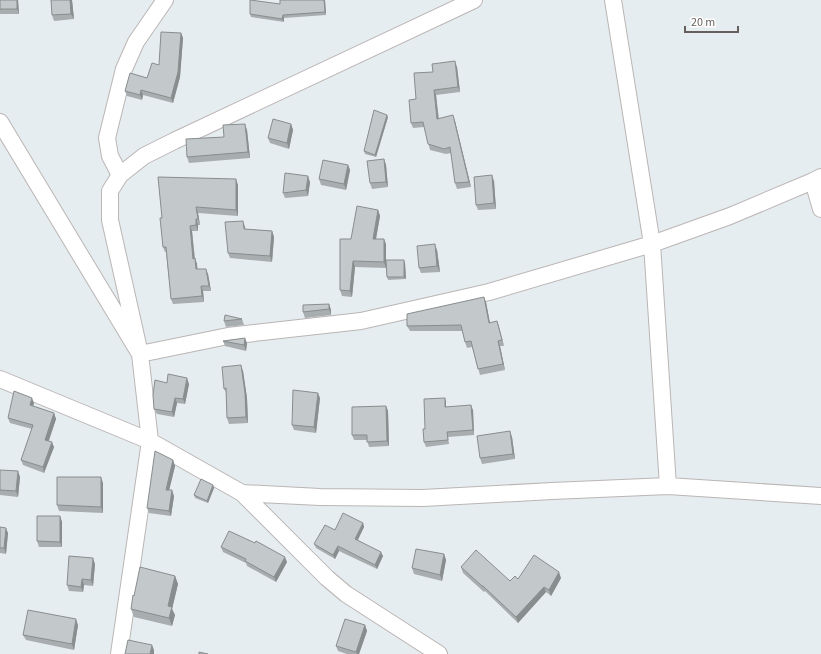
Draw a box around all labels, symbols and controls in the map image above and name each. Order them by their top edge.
scale bar [685,8,738,34]
text: 20 m [691,14,715,31]

